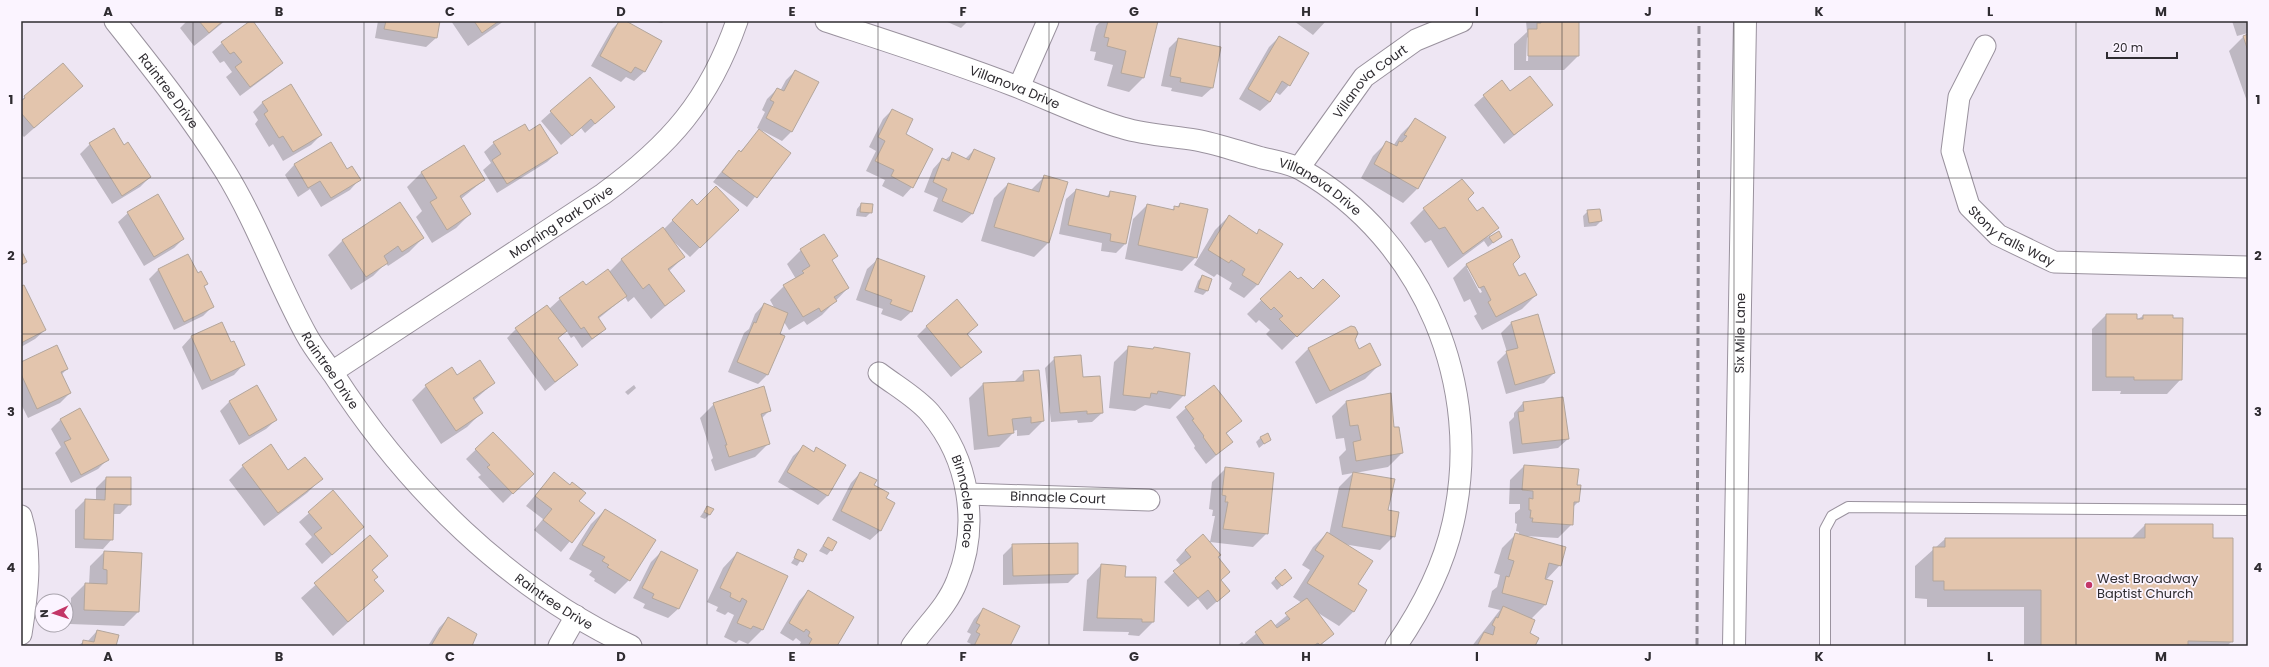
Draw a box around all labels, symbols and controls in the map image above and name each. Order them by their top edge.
text: A [103,2,113,21]
text: B [275,2,284,21]
text: C [445,2,455,21]
text: D [616,2,626,21]
text: E [788,2,796,21]
text: F [959,2,967,21]
text: G [1129,2,1139,21]
text: H [1301,2,1311,21]
text: I [1475,2,1479,21]
text: J [1644,2,1652,21]
text: K [1814,2,1824,21]
text: L [1987,2,1993,21]
text: M [2155,2,2167,21]
scale bar [2107,34,2177,60]
text: 20 m [2113,39,2143,56]
street label: Villanova Court [1328,40,1412,122]
street label: Raintree Drive [134,49,203,133]
street label: Villanova Drive [967,61,1063,114]
text: 1 [9,90,13,109]
text: 1 [2256,90,2260,109]
street label: Villanova Drive [1277,153,1366,220]
street label: Morning Park Drive [506,181,617,263]
street label: Stony Falls Way [1964,201,2058,271]
text: 2 [7,246,15,265]
text: 2 [2254,246,2262,265]
street label: Six Mile Lane [1730,293,1750,373]
street label: Raintree Drive [297,329,363,413]
text: 3 [7,402,15,421]
text: 3 [2254,402,2262,421]
street label: Binnacle Place [947,452,978,550]
street label: Binnacle Court [1010,486,1106,509]
text: 4 [7,558,16,577]
text: 4 [2254,558,2263,577]
street label: Raintree Drive [511,569,596,634]
place label: West Broadway Baptist Church [2097,569,2199,603]
marker: West Broadway Baptist Church [2084,580,2094,590]
north arrow [34,593,74,633]
text: N [36,609,52,618]
text: A [103,647,113,666]
text: B [275,647,284,666]
text: C [445,647,455,666]
text: D [616,647,626,666]
text: E [788,647,796,666]
text: F [959,647,967,666]
text: G [1129,647,1139,666]
text: H [1301,647,1311,666]
text: I [1475,647,1479,666]
text: J [1644,647,1652,666]
text: K [1814,647,1824,666]
text: L [1987,647,1993,666]
text: M [2155,647,2167,666]

